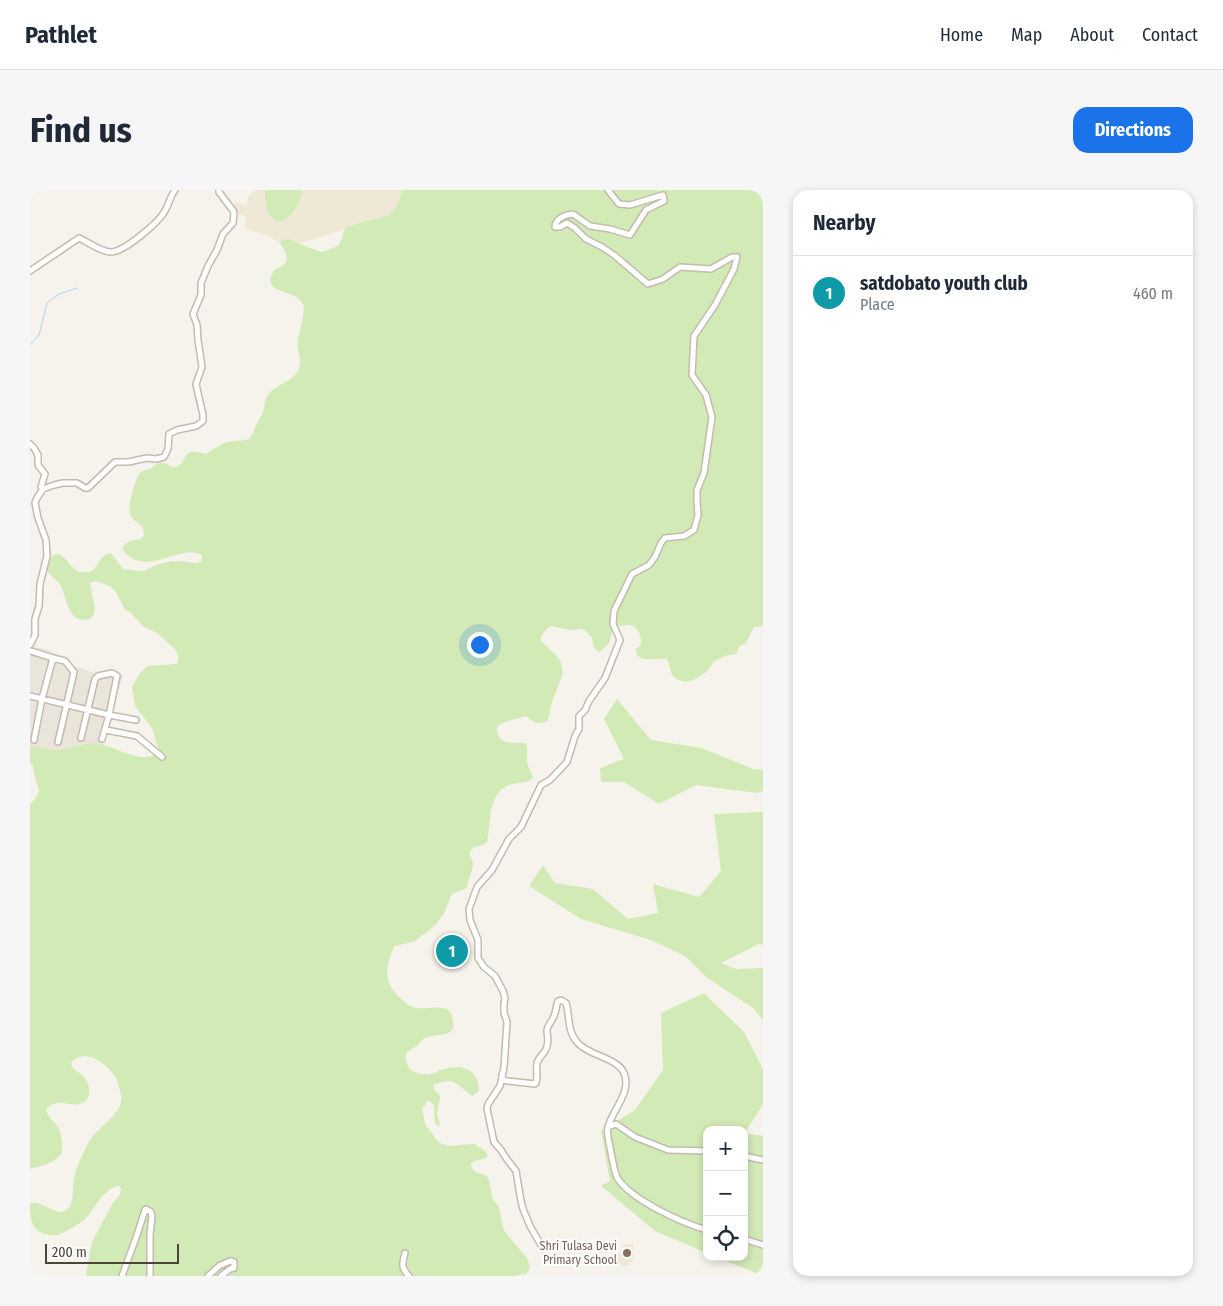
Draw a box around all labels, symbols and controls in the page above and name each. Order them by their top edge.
text: Pathlet [25,21,97,49]
text: Home [940,24,983,46]
text: Map [1011,24,1042,46]
text: About [1070,24,1114,46]
text: Contact [1142,24,1198,46]
button: Directions [1073,107,1193,153]
text: Find us [30,109,132,151]
text: Nearby [813,210,875,236]
text: satdobato youth club [860,272,1028,295]
text: 1 [826,284,832,303]
text: 460 m [1133,284,1173,303]
text: Place [860,295,895,314]
your location [467,632,493,658]
pin: 1 [436,932,468,970]
map controls [703,1126,748,1261]
button: + [703,1126,748,1171]
button: − [703,1171,748,1216]
button: locate [703,1216,748,1261]
place label: Shri Tulasa Devi Primary School [539,1239,617,1267]
scale bar [45,1241,179,1264]
text: 200 m [52,1244,87,1261]
marker: Shri Tulasa Devi Primary School [621,1247,633,1259]

